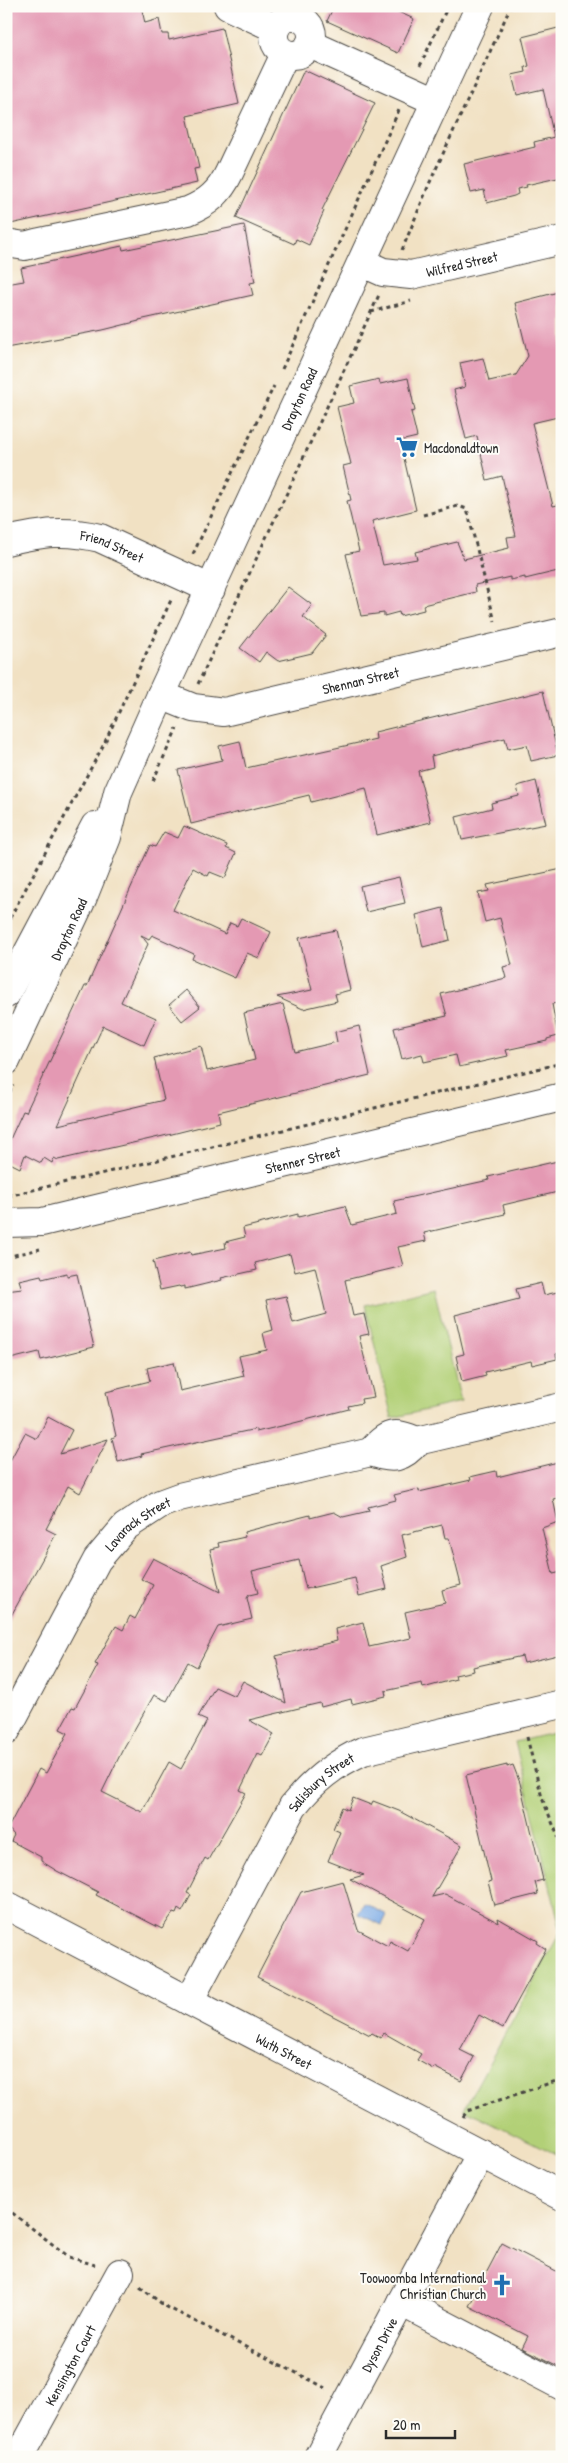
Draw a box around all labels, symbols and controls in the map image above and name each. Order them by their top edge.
street label: Wilfred Street [424,246,499,281]
street label: Drayton Road [276,364,321,433]
supermarket icon: Macdonaldtown [394,434,420,460]
place label: Macdonaldtown [424,438,499,457]
street label: Friend Street [78,525,147,566]
street label: Shennan Street [320,661,401,698]
street label: Drayton Road [45,894,91,963]
street label: Stenner Street [263,1141,342,1178]
street label: Lavarack Street [100,1492,173,1554]
street label: Salisbury Street [283,1748,357,1814]
street label: Wuth Street [253,2028,316,2073]
place label: Toowoomba International Christian Church [360,2268,486,2303]
church icon: Toowoomba International Christian Church [489,2272,515,2298]
street label: Dyson Drive [356,2313,401,2375]
street label: Kensington Court [40,2321,99,2409]
scale bar [386,2408,454,2440]
text: 20 m [393,2414,420,2435]

